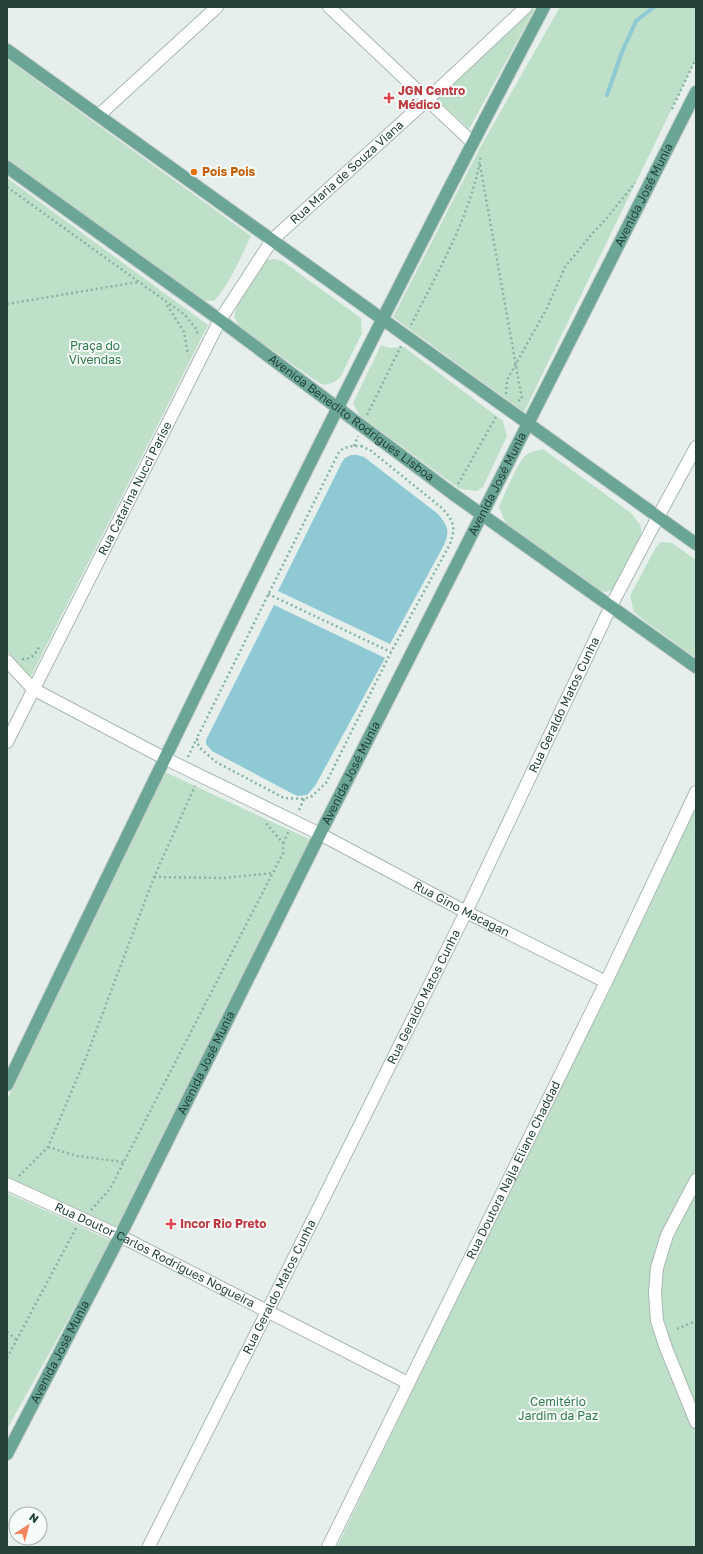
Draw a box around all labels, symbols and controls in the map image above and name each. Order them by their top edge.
place label: JGN Centro Médico [398,83,465,112]
marker: JGN Centro Médico [383,92,395,104]
street label: Rua Maria de Souza Viana [287,117,406,227]
street label: Avenida José Munia [611,141,676,249]
place label: Pois Pois [202,164,256,179]
marker: Pois Pois [189,167,199,177]
park label: Praça do Vivendas [69,338,121,367]
street label: Avenida Benedito Rodrigues Lisboa [266,351,437,484]
street label: Rua Catarina Nucci Parise [94,419,175,558]
street label: Avenida José Munia [465,430,529,538]
street label: Rua Geraldo Matos Cunha [525,634,602,775]
street label: Avenida José Munia [318,719,383,827]
street label: Rua Gino Macagan [411,877,512,940]
street label: Rua Geraldo Matos Cunha [384,927,463,1067]
street label: Avenida José Munia [174,1008,238,1117]
street label: Rua Doutora Najla Eliane Chaddad [463,1078,563,1262]
street label: Rua Doutor Carlos Rodrigues Nogueira [52,1199,258,1311]
place label: Incor Rio Preto [180,1216,267,1231]
street label: Rua Geraldo Matos Cunha [239,1217,319,1357]
marker: Incor Rio Preto [165,1218,177,1230]
street label: Avenida José Munia [27,1298,92,1406]
park label: Cemitério Jardim da Paz [518,1394,598,1423]
north arrow [8,1506,48,1546]
text: N [27,1510,41,1525]

